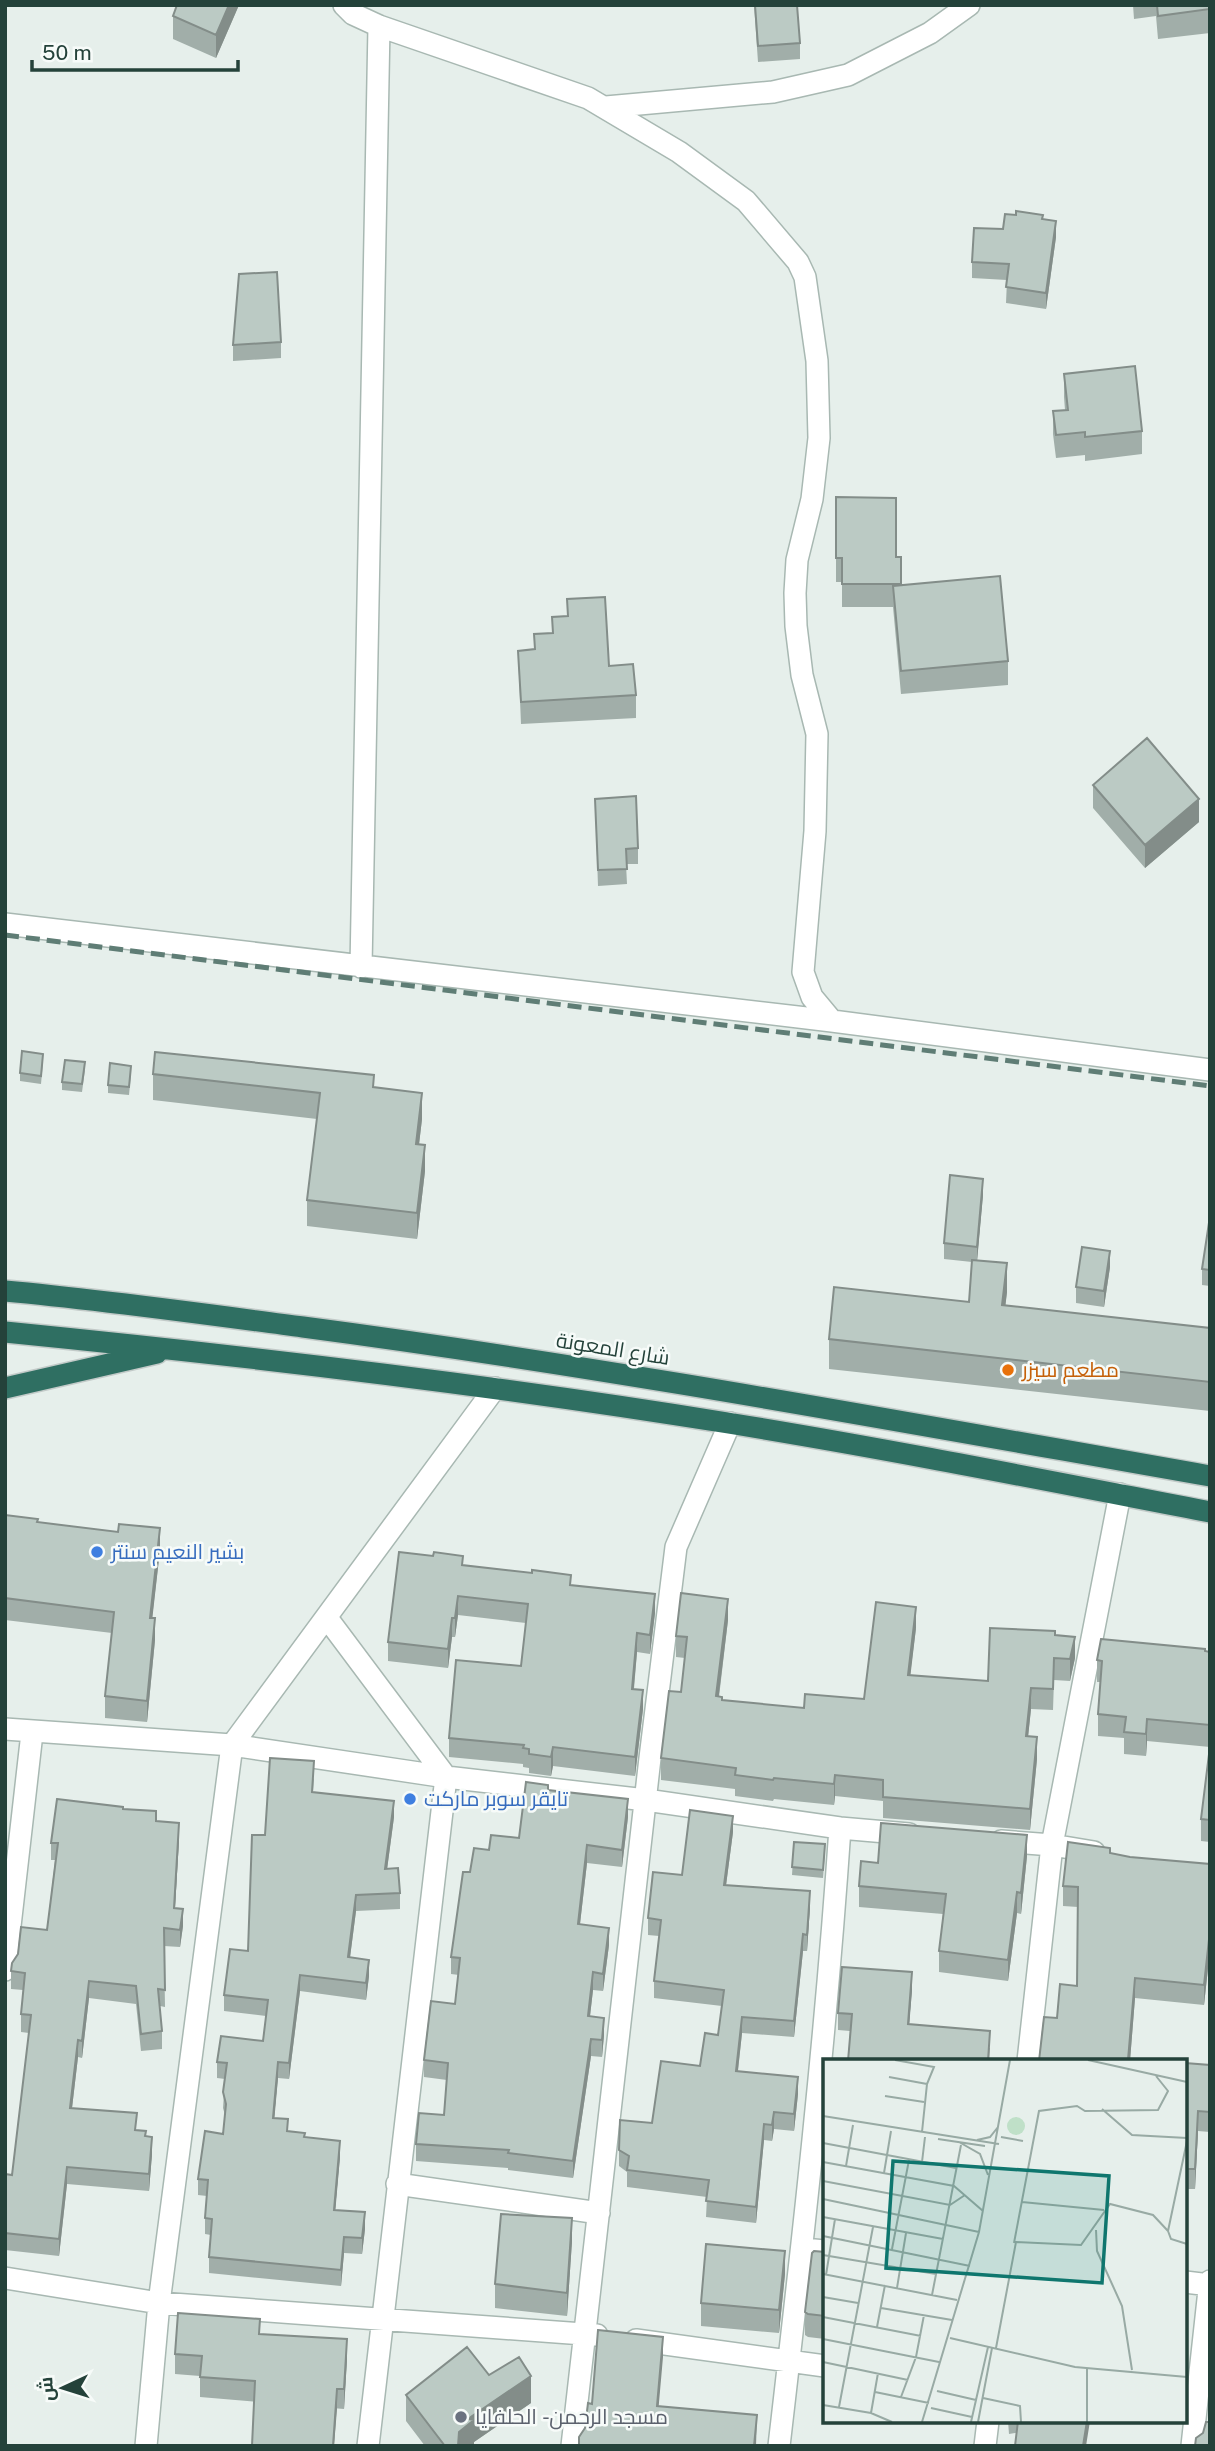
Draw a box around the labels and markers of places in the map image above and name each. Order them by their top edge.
place label: مطعم سيزر [1021,1357,1119,1384]
marker: مطعم سيزر [1000,1362,1016,1378]
place label: بشير النعيم سنتر [110,1539,244,1566]
marker: بشير النعيم سنتر [89,1544,105,1560]
place label: تايقر سوبر ماركت [424,1786,569,1811]
marker: تايقر سوبر ماركت [402,1791,418,1807]
place label: مسجد الرحمن - الحلفايا [475,2404,668,2430]
marker: مسجد الرحمن - الحلفايا [453,2409,469,2425]

